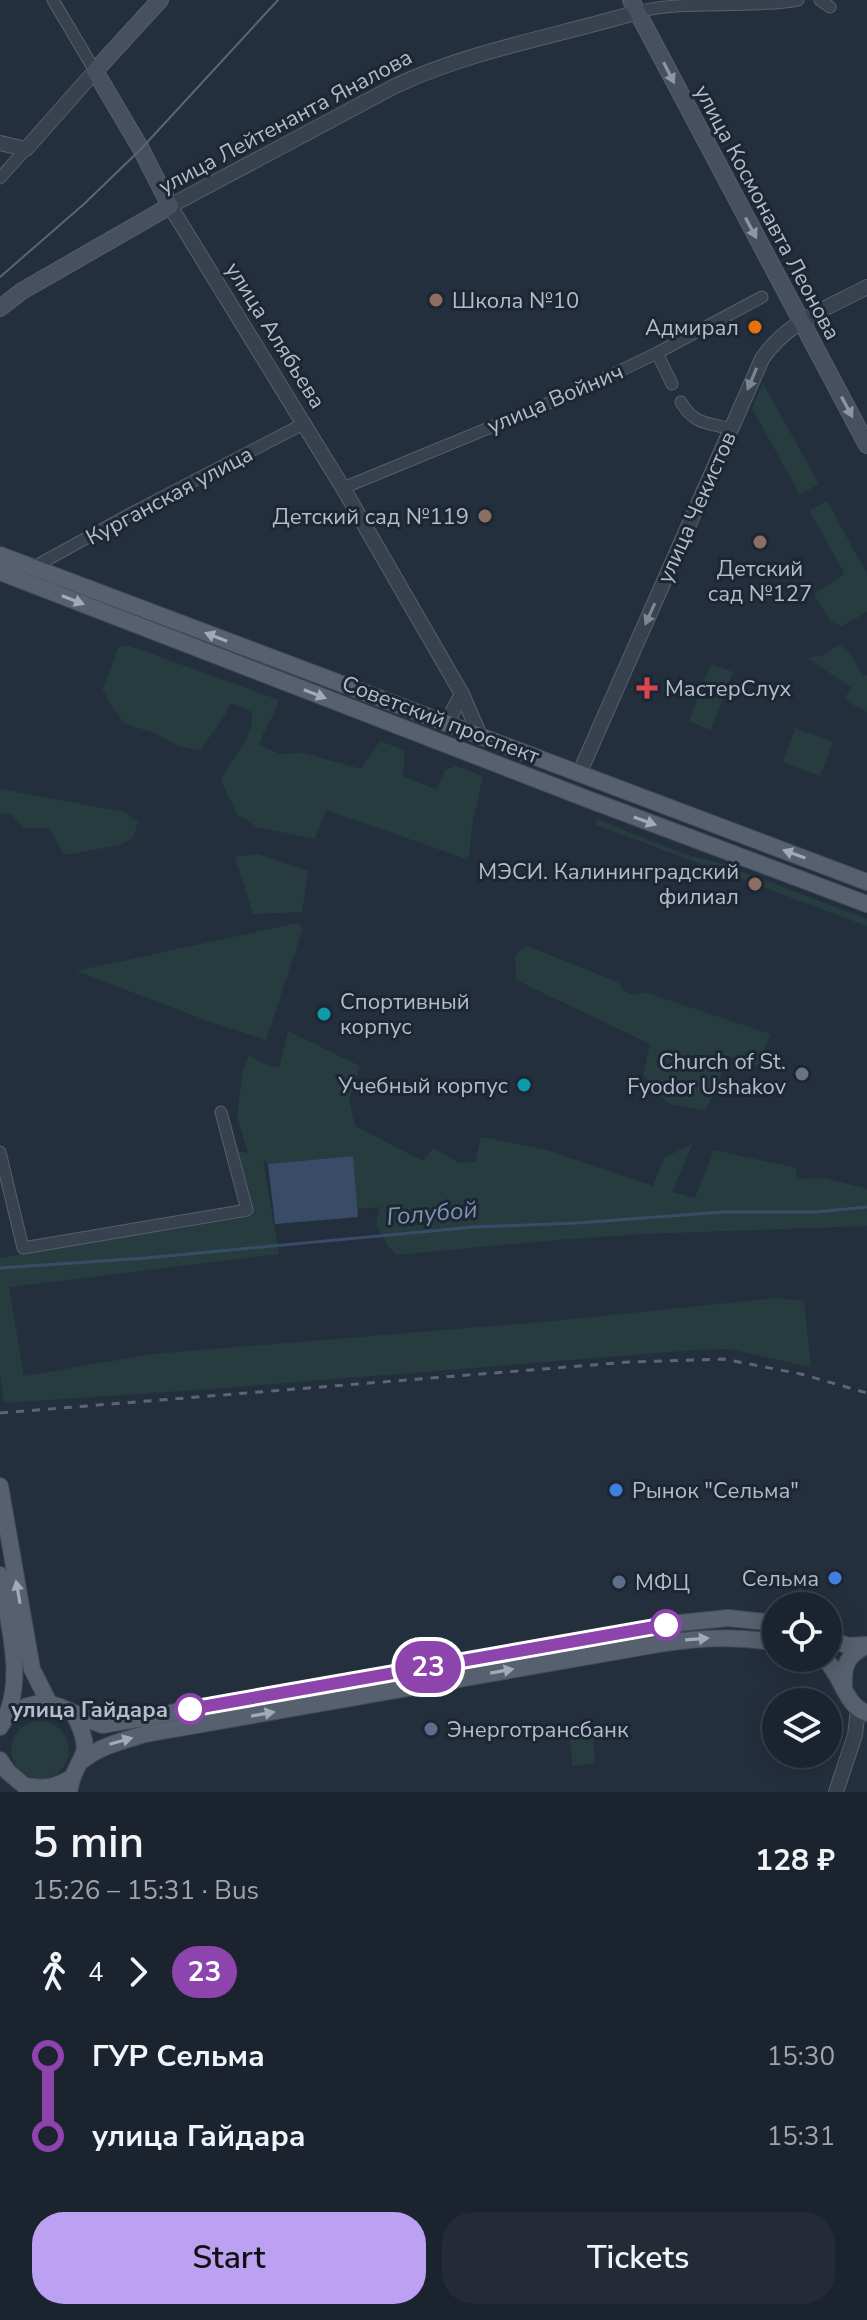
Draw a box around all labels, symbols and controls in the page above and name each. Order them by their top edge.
street label: улица Лейтенанта Яналова [153,42,418,202]
one-way arrow [662,61,676,84]
street label: улица Космонавта Леонова [687,80,847,345]
one-way arrow [745,216,758,239]
street label: улица Алябьева [218,257,332,415]
place label: Школа №10 [452,286,579,316]
marker: Школа №10 [427,291,445,309]
place label: Адмирал [645,313,739,343]
marker: Адмирал [746,318,764,336]
street label: улица Войнич [483,357,628,441]
one-way arrow [746,367,759,391]
one-way arrow [841,396,854,419]
street label: улица Чекистов [650,427,744,588]
street label: Курганская улица [81,439,258,553]
place label: Детский сад №119 [273,502,469,532]
marker: Детский сад №119 [476,507,494,525]
marker: Детский сад №127 [751,533,769,551]
place label: Детский сад №127 [708,554,812,609]
one-way arrow [61,594,85,607]
one-way arrow [643,602,656,625]
one-way arrow [204,630,228,643]
street label: Советский проспект [338,668,544,771]
place label: МастерСлух [665,674,792,704]
marker: МастерСлух [636,677,658,699]
one-way arrow [303,688,327,701]
one-way arrow [634,815,658,828]
one-way arrow [782,847,806,860]
place label: МЭСИ. Калининградский филиал [478,857,739,912]
marker: МЭСИ. Калининградский филиал [746,875,764,893]
place label: Спортивный корпус [340,987,470,1042]
marker: Спортивный корпус [315,1005,333,1023]
place label: Church of St. Fyodor Ushakov [627,1047,787,1102]
marker: Church of St. Fyodor Ushakov [793,1065,811,1083]
place label: Учебный корпус [337,1071,508,1101]
marker: Учебный корпус [515,1076,533,1094]
water label: Голубой [385,1193,479,1233]
place label: Рынок "Сельма" [632,1476,799,1506]
marker: Рынок "Сельма" [607,1481,625,1499]
place label: Сельма [742,1564,819,1594]
place label: МФЦ [635,1568,690,1598]
marker: Сельма [826,1569,844,1587]
marker: МФЦ [610,1573,628,1591]
one-way arrow [11,1580,24,1605]
map controls [762,1592,842,1768]
button: locate [762,1592,842,1672]
unlabelled marker [651,1610,681,1640]
one-way arrow [685,1632,710,1645]
line badge: 23 [392,1641,464,1693]
text: 23 [411,1648,445,1686]
one-way arrow [490,1665,515,1677]
button: layers [762,1688,842,1768]
marker: улица Гайдара [175,1694,205,1724]
place label: улица Гайдара [11,1695,168,1725]
one-way arrow [251,1707,276,1719]
place label: Энерготрансбанк [447,1715,629,1745]
marker: Энерготрансбанк [422,1720,440,1738]
one-way arrow [109,1734,133,1747]
text: 5 min [32,1813,144,1873]
text: 128 ₽ [755,1840,835,1881]
text: 15:26 – 15:31 · Bus [32,1873,259,1908]
icon: walk [32,1950,76,1994]
icon: forward [116,1950,160,1994]
text: 23 [188,1953,221,1991]
text: 4 [88,1955,104,1990]
text: ГУР Сельма [92,2036,265,2077]
text: 15:30 [767,2039,835,2074]
text: улица Гайдара [92,2116,306,2157]
text: 15:31 [767,2119,835,2154]
button: Start [32,2212,426,2304]
button: Tickets [442,2212,835,2304]

